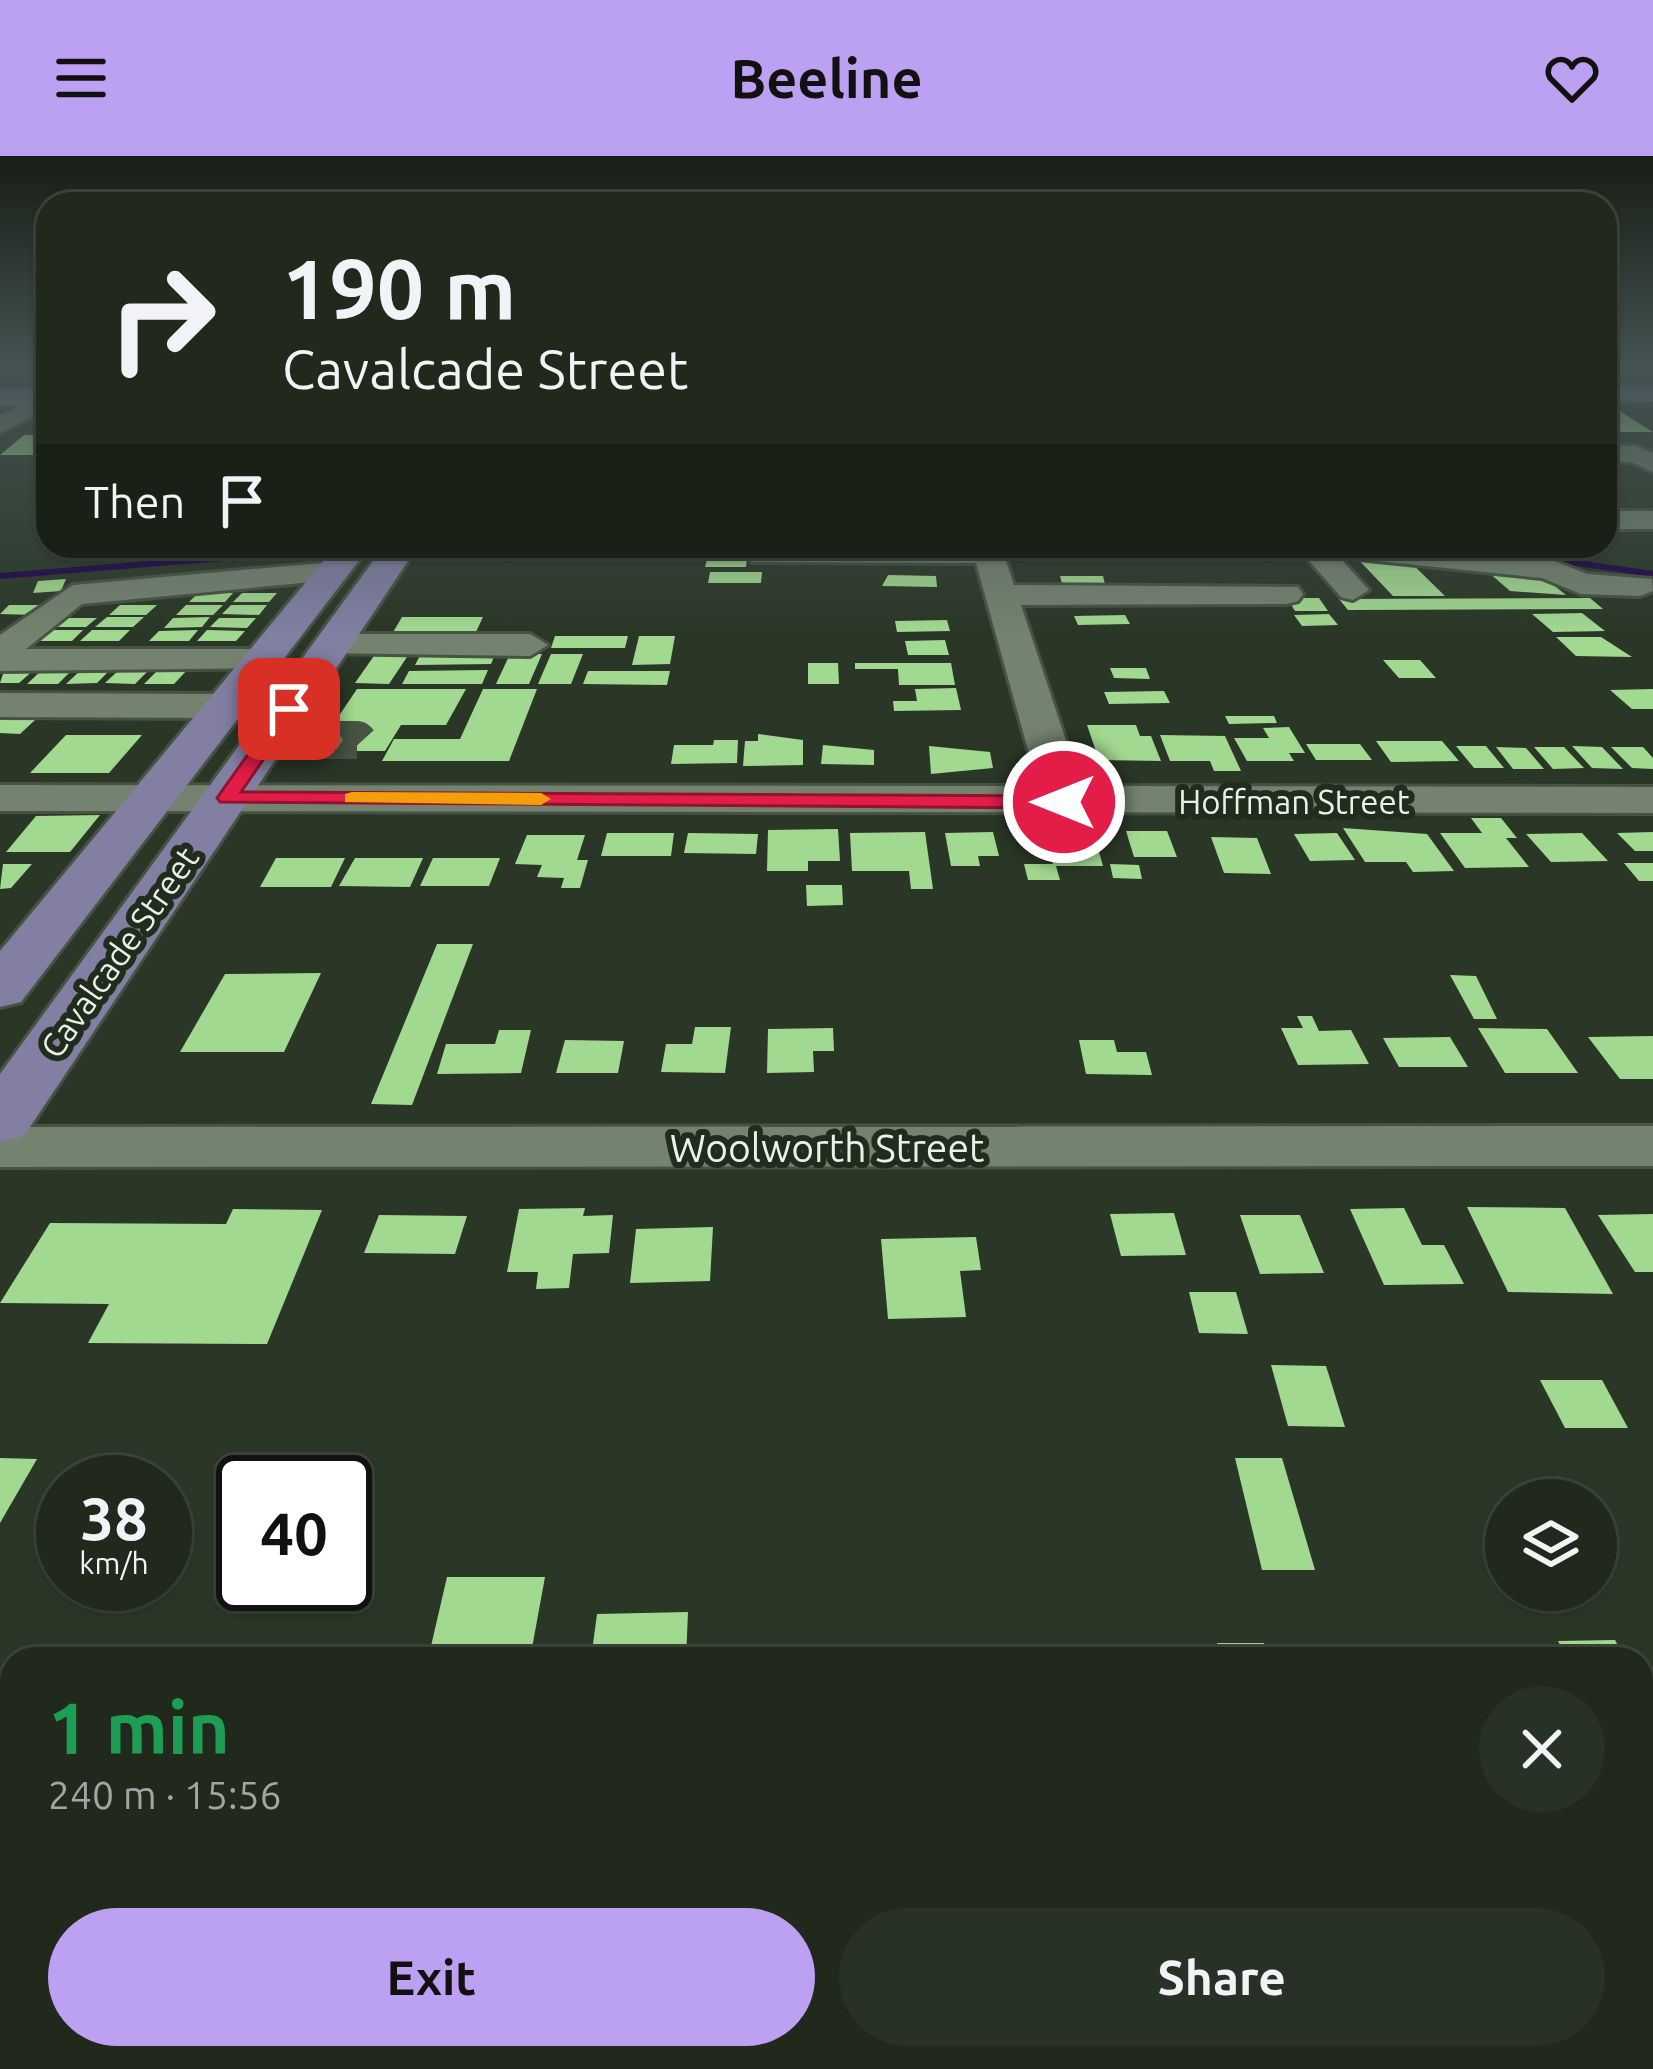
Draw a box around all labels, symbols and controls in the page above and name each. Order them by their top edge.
icon: menu [48,45,114,111]
icon: heart [1539,45,1605,111]
text: Beeline [730,48,923,108]
icon: right [84,240,240,396]
text: 190 m [282,241,516,335]
text: Cavalcade Street [282,339,688,399]
icon: arrive [209,468,275,534]
text: Then [84,476,185,527]
pin [238,658,340,760]
icon: arrive [256,676,322,742]
position arrow [1001,739,1127,865]
street label: Hoffman Street [1178,783,1410,820]
street label: Cavalcade Street [33,840,205,1064]
street label: Woolworth Street [670,1126,984,1169]
speed limit sign: 40 [216,1455,372,1611]
map controls [1485,1479,1617,1611]
button: layers [1485,1479,1617,1611]
text: 38 [80,1484,148,1551]
text: km/h [79,1546,149,1580]
button: close [1479,1686,1605,1812]
text: 1 min [48,1687,230,1768]
text: 240 m · 15:56 [48,1773,282,1816]
button: Exit [48,1908,815,2046]
button: Share [839,1908,1605,2046]

